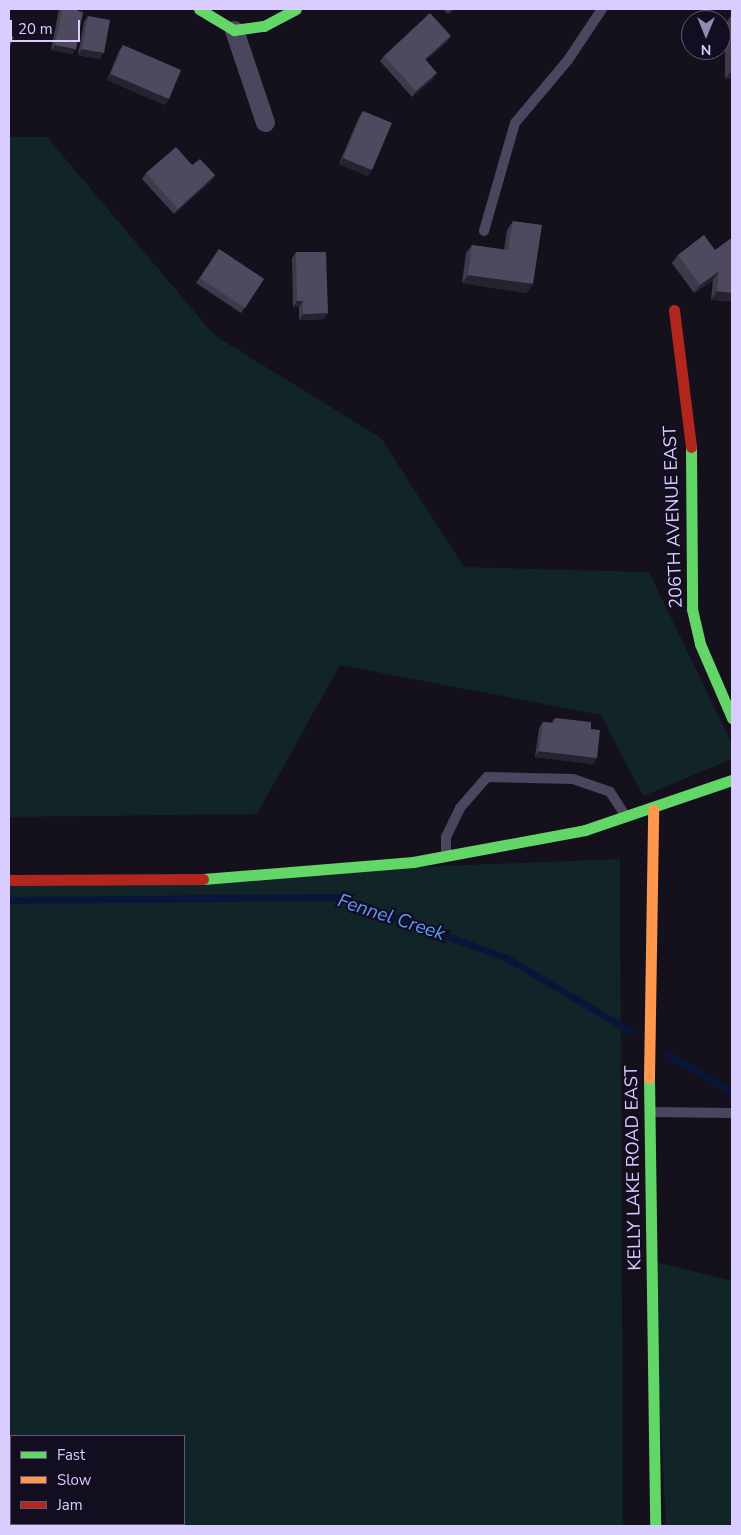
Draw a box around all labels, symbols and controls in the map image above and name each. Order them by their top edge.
scale bar [12,10,82,42]
north arrow [681,10,731,60]
text: 20 m [18,19,53,39]
text: N [701,40,711,59]
street label: 206TH AVENUE EAST [659,425,687,609]
water label: Fennel Creek [334,890,448,946]
street label: KELLY LAKE ROAD EAST [620,1065,646,1271]
legend [10,1435,185,1525]
text: Fast [57,1445,85,1465]
text: Slow [57,1470,91,1490]
text: Jam [57,1495,83,1515]

